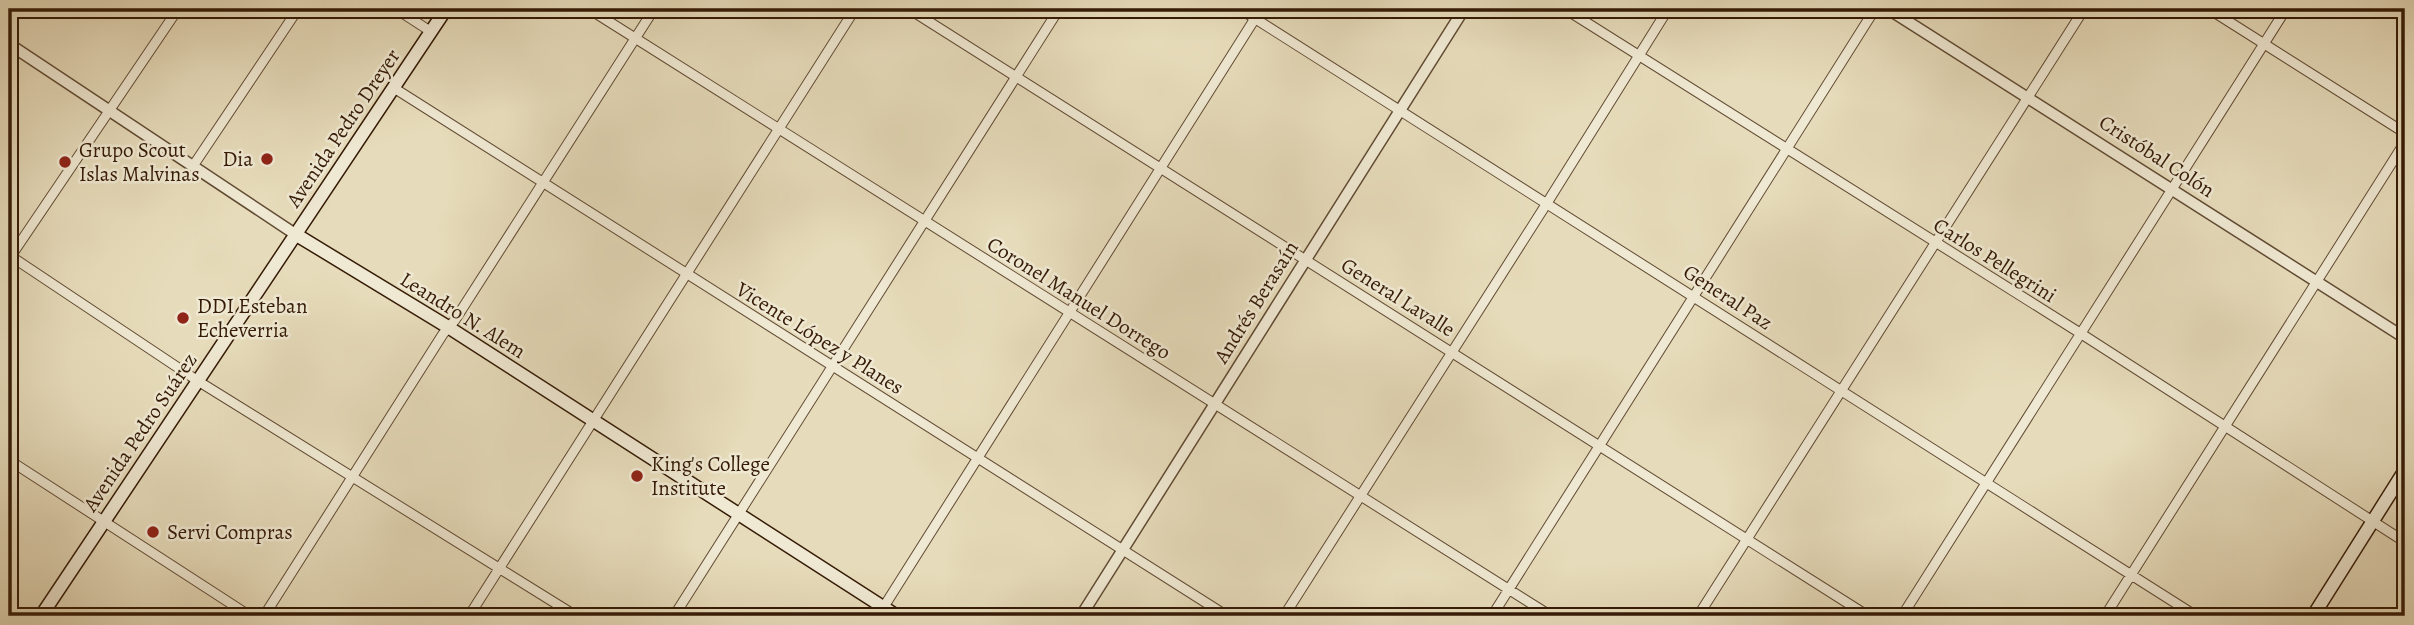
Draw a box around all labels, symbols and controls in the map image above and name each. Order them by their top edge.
street label: Avenida Pedro Dreyer [279,43,406,213]
street label: Cristóbal Colón [2094,108,2220,204]
place label: Grupo Scout Islas Malvinas [79,136,200,188]
place label: Dia [223,145,253,173]
marker: Dia [259,151,275,167]
marker: Grupo Scout Islas Malvinas [57,154,73,170]
street label: Carlos Pellegrini [1928,211,2062,309]
street label: Coronel Manuel Dorrego [982,230,1176,366]
street label: Andrés Berasaín [1207,235,1305,369]
street label: General Lavalle [1336,251,1460,343]
street label: General Paz [1678,258,1778,336]
street label: Leandro N. Alem [395,265,531,365]
street label: Vicente López y Planes [730,275,909,401]
place label: DDI Esteban Echeverria [197,292,307,344]
marker: DDI Esteban Echeverria [175,310,191,326]
street label: Avenida Pedro Suárez [76,347,204,518]
place label: King's College Institute [651,450,770,502]
marker: King's College Institute [629,468,645,484]
place label: Servi Compras [167,518,293,546]
marker: Servi Compras [145,524,161,540]

